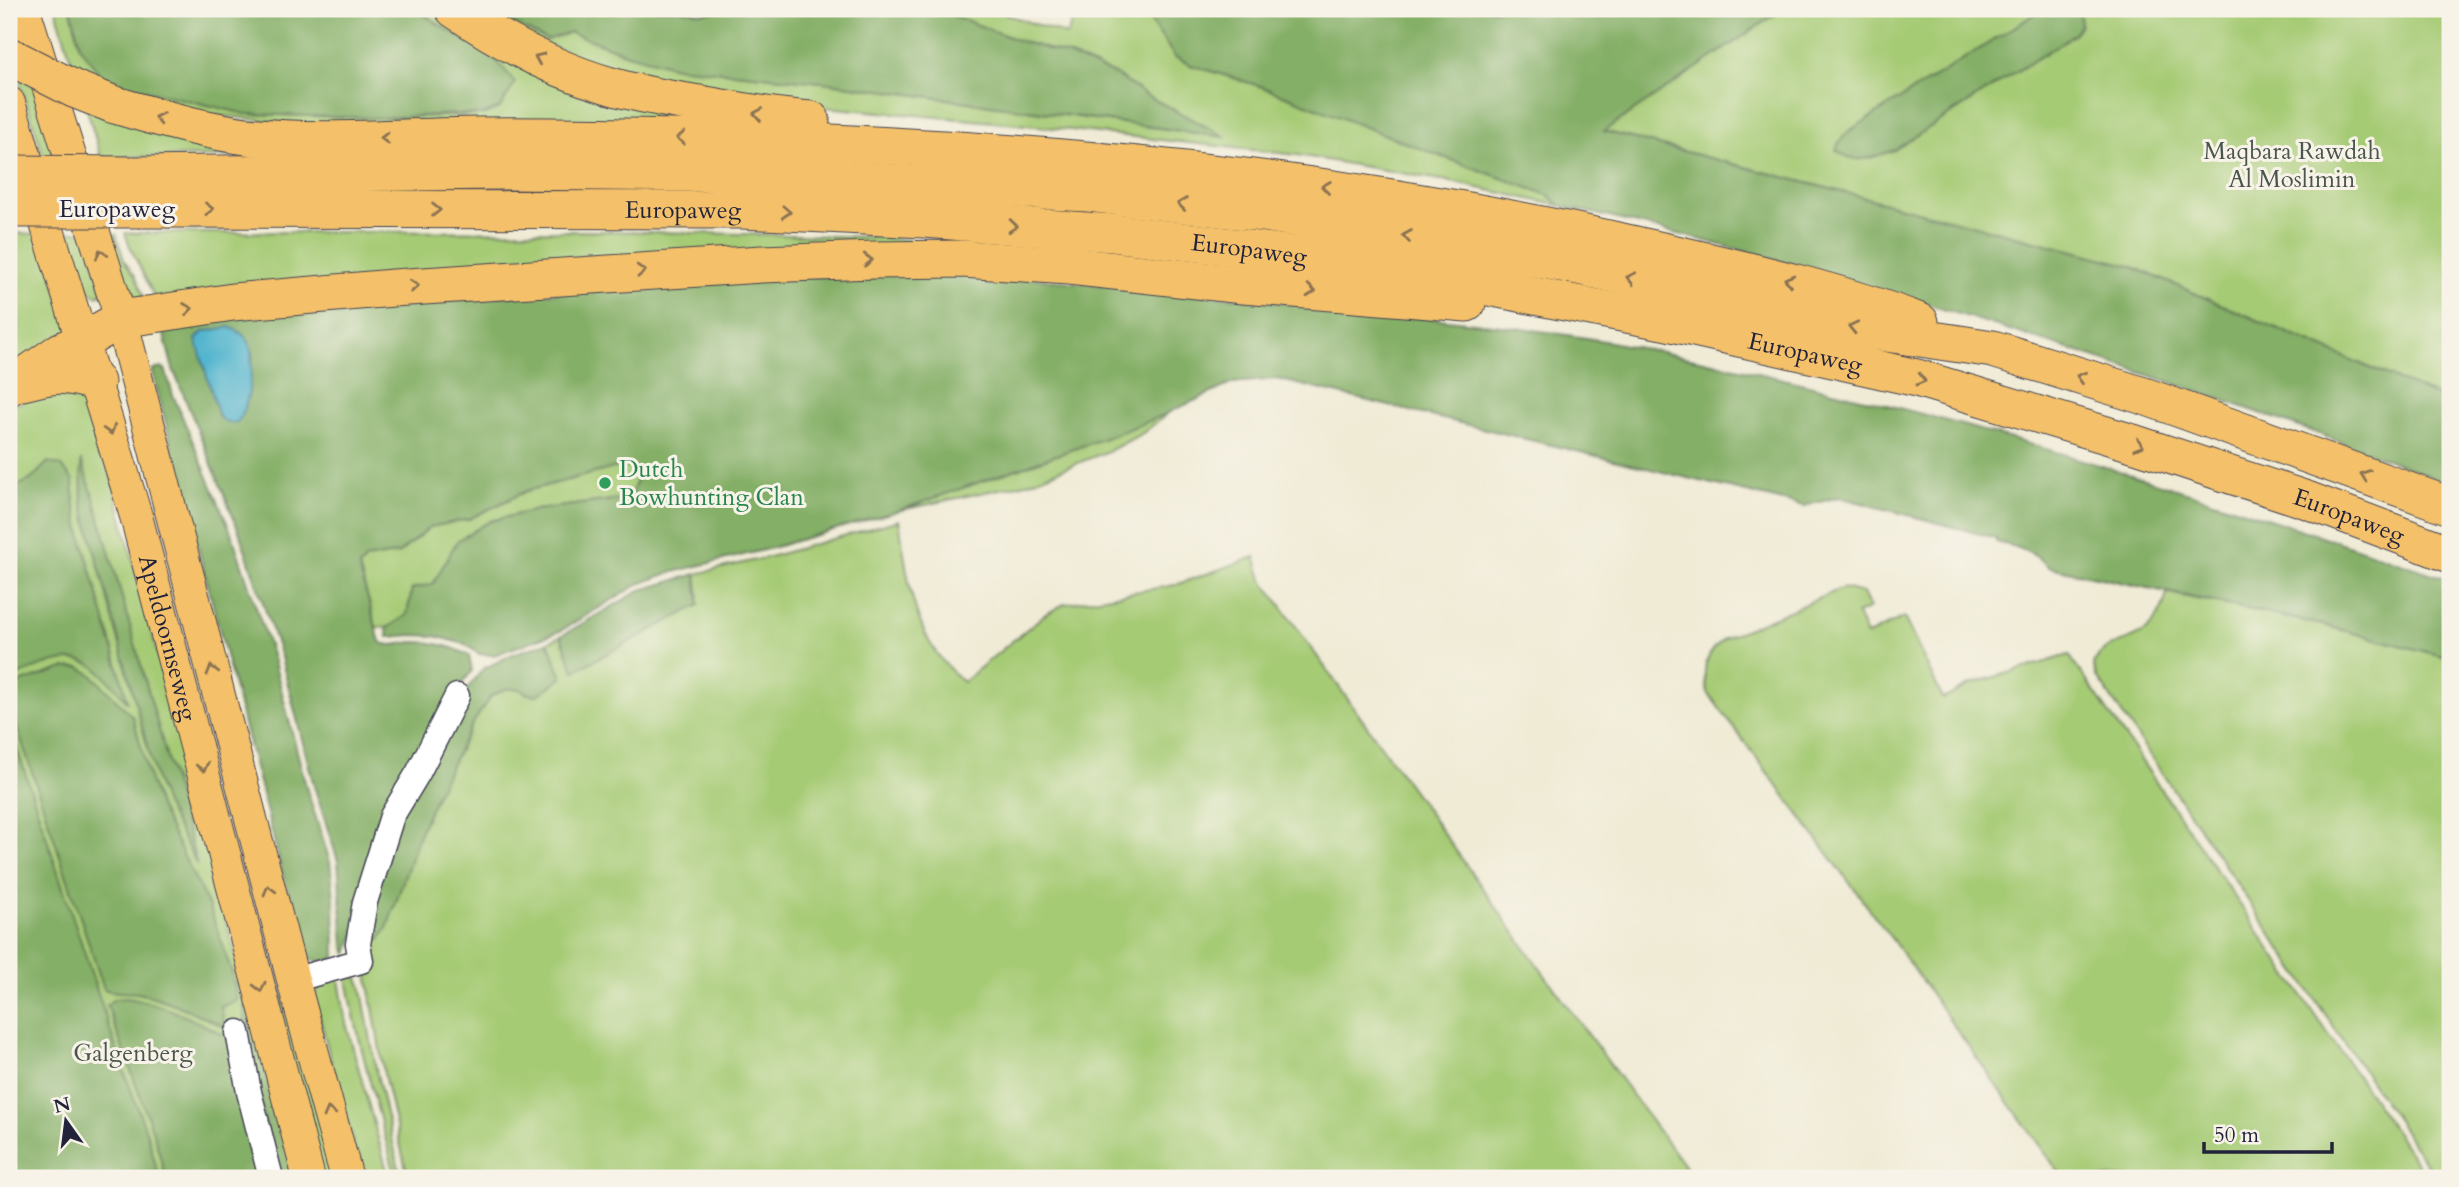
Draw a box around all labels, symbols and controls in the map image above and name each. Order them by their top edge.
one-way arrow [534,52,546,66]
one-way arrow [752,107,764,122]
one-way arrow [153,111,165,126]
one-way arrow [379,130,390,145]
one-way arrow [675,131,686,146]
park label: Maqbara Rawdah Al Moslimin [2203,135,2381,196]
one-way arrow [1320,180,1331,195]
street label: Europaweg [59,193,176,226]
street label: Europaweg [625,193,742,226]
one-way arrow [1176,196,1188,211]
one-way arrow [204,202,215,217]
one-way arrow [431,203,442,218]
one-way arrow [781,205,792,220]
one-way arrow [1008,218,1019,233]
street label: Europaweg [1190,226,1310,273]
one-way arrow [1401,229,1413,244]
one-way arrow [94,248,109,260]
one-way arrow [864,252,874,268]
one-way arrow [636,264,647,279]
one-way arrow [1625,271,1637,286]
one-way arrow [1783,274,1795,288]
one-way arrow [409,279,420,294]
one-way arrow [1306,283,1317,298]
one-way arrow [182,301,194,316]
one-way arrow [1847,320,1859,335]
street label: Europaweg [1745,324,1866,382]
one-way arrow [2075,370,2087,385]
one-way arrow [1915,372,1927,386]
one-way arrow [102,423,117,435]
one-way arrow [2133,436,2145,451]
place label: Dutch Bowhunting Clan [619,453,804,514]
one-way arrow [2360,469,2372,483]
marker: Dutch Bowhunting Clan [597,475,613,491]
street label: Europaweg [2289,480,2410,552]
street label: Apeldoornseweg [130,551,206,725]
one-way arrow [206,664,220,676]
one-way arrow [195,761,209,773]
one-way arrow [263,884,277,896]
one-way arrow [252,981,266,993]
park label: Galgenberg [73,1037,193,1070]
north arrow [32,1086,102,1156]
text: N [51,1091,74,1120]
one-way arrow [323,1107,337,1119]
scale bar [2204,1110,2331,1154]
text: 50 m [2214,1121,2259,1150]

